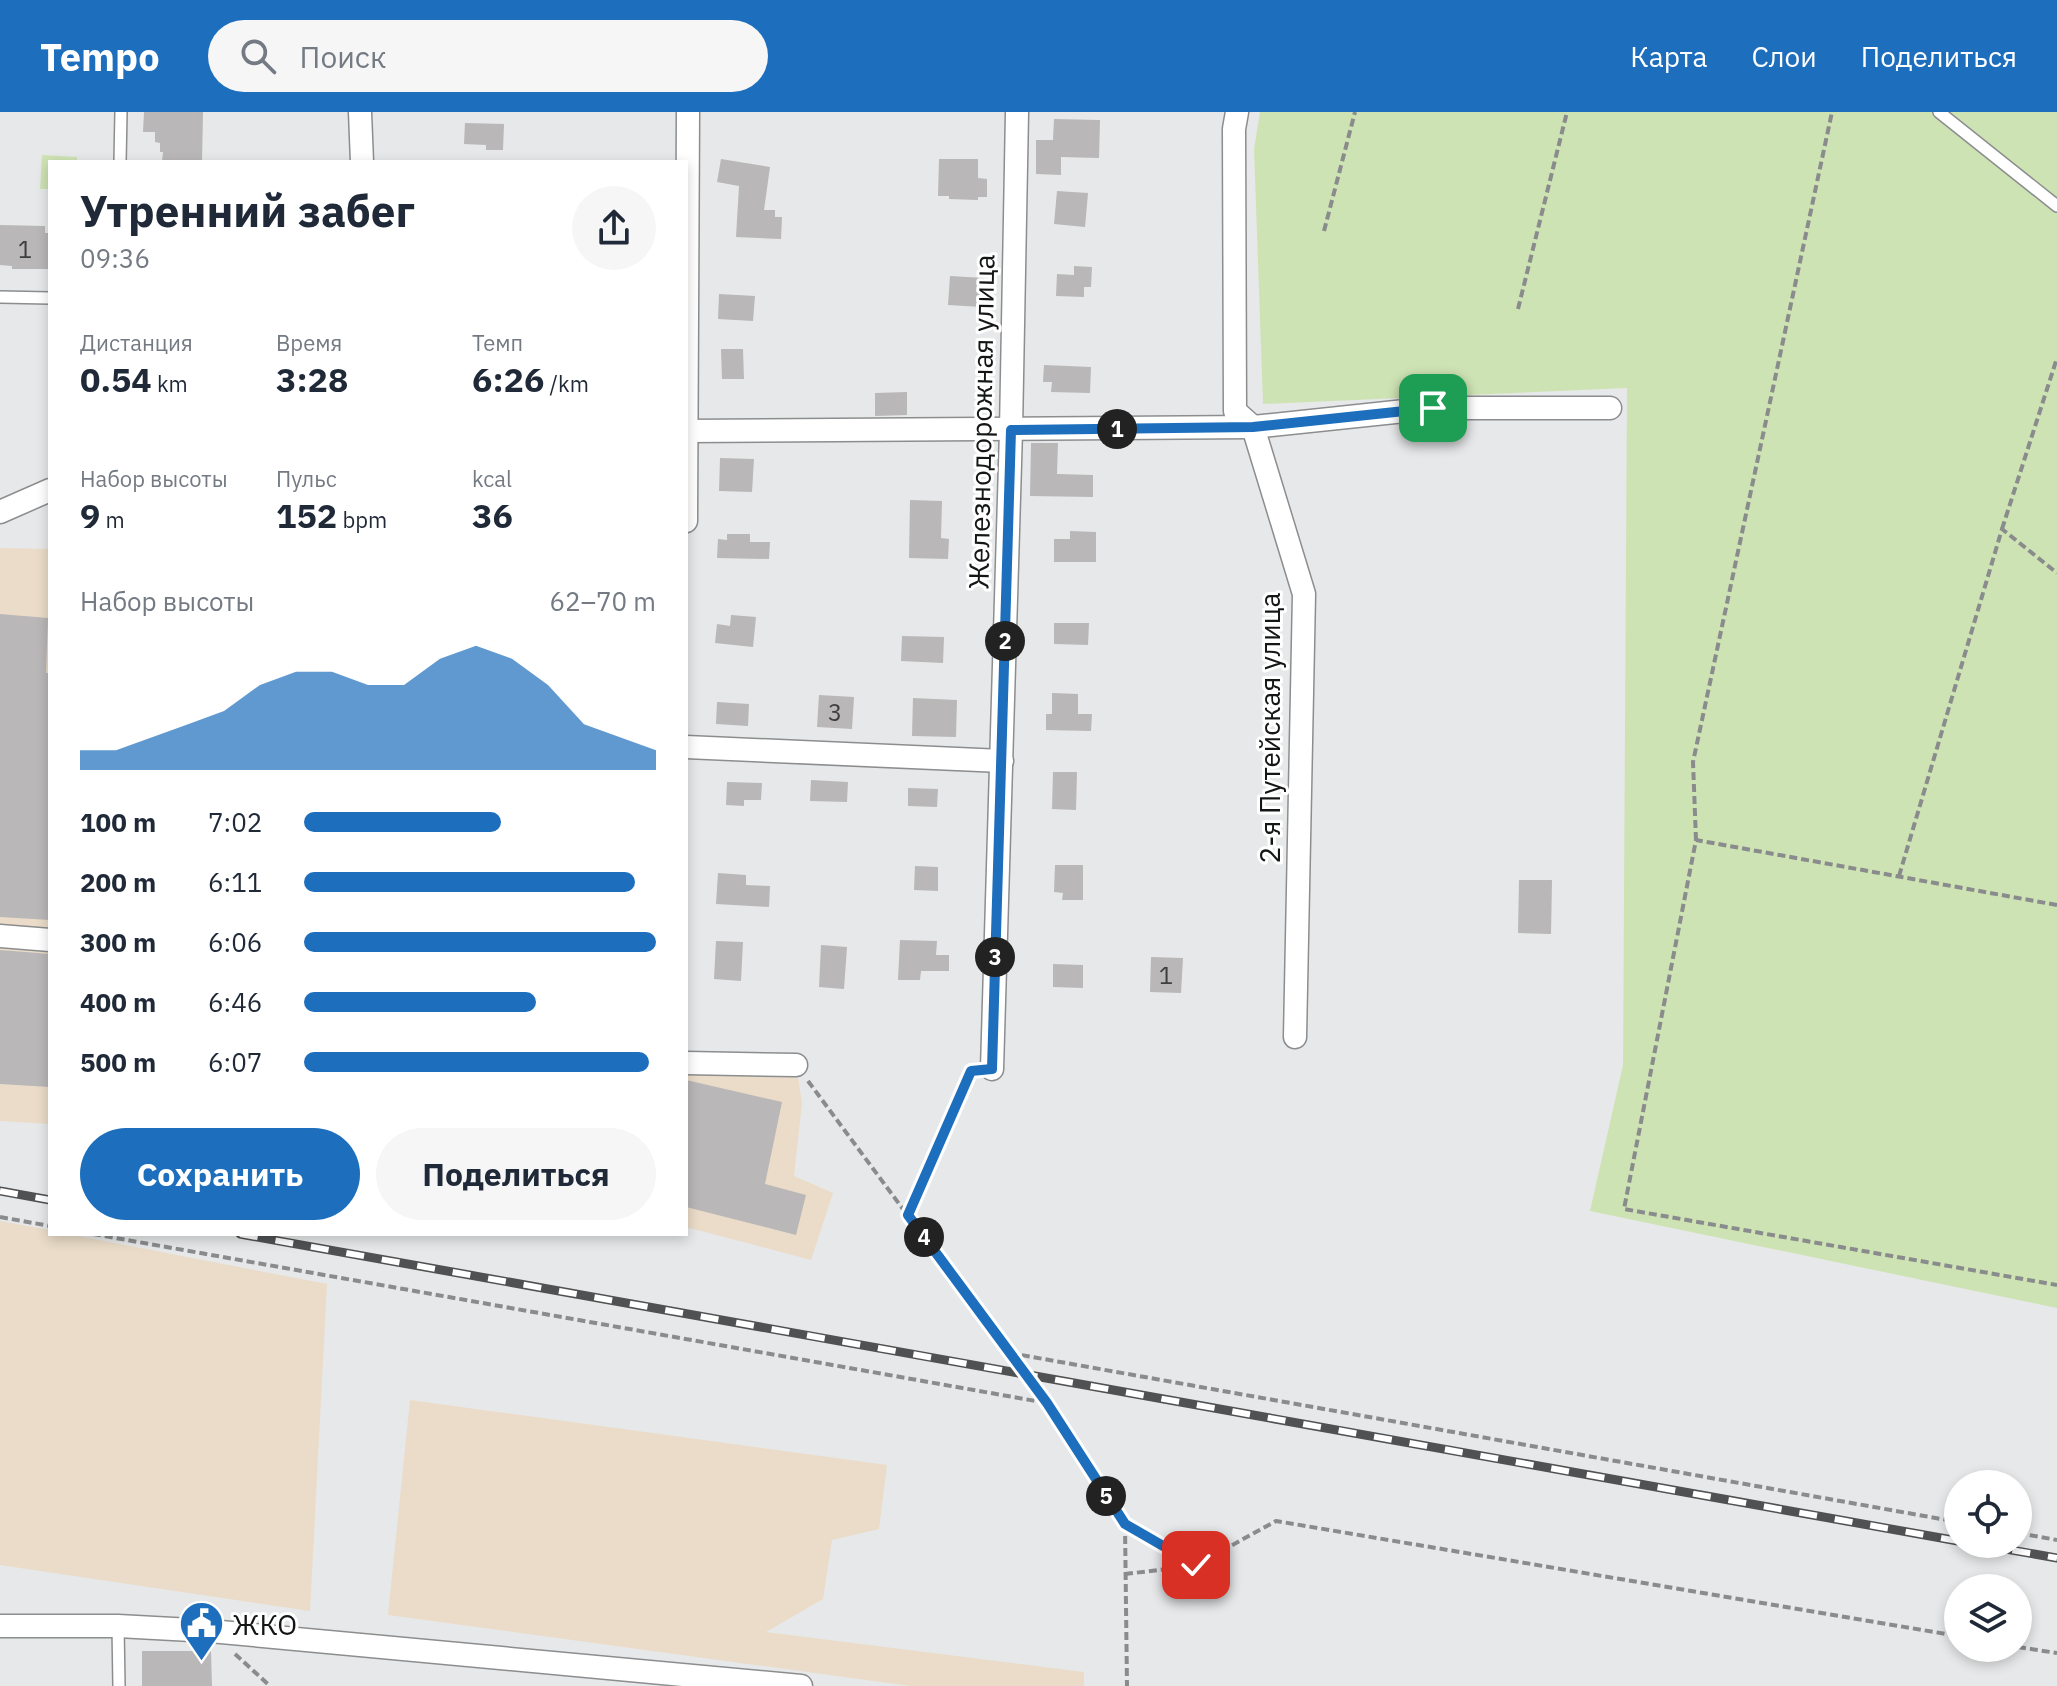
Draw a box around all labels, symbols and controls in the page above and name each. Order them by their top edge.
search box [208,20,768,92]
text: Tempo [40,32,160,81]
icon: search [236,34,280,78]
text: Поиск [300,37,386,76]
text: Карта [1630,38,1707,75]
text: Слои [1751,38,1817,75]
text: Поделиться [1861,38,2017,75]
text: Утренний забег [80,182,415,239]
button: share [572,186,656,270]
house number: 1 [18,233,32,265]
text: 09:36 [80,241,150,275]
street label: Железнодорожная улица [960,254,1002,590]
text: Дистанция [80,328,193,357]
text: Время [276,328,342,357]
text: Темп [472,328,523,357]
text: 0.54 [80,357,152,401]
text: 3:28 [276,357,348,401]
text: 6:26 [472,357,544,401]
text: km [152,369,188,398]
text: /km [544,369,589,398]
pin [1399,374,1467,442]
icon: arrive [1411,386,1455,430]
pin: 1 [1097,409,1137,449]
text: 1 [1110,414,1124,443]
text: Набор высоты [80,464,228,493]
text: Пульс [276,464,337,493]
text: kcal [472,464,512,493]
text: 9 [80,493,100,537]
text: 152 [276,493,337,537]
text: 36 [472,493,513,537]
text: m [100,505,125,534]
text: bpm [337,505,387,534]
text: Набор высоты [80,584,254,618]
text: 62–70 m [549,584,656,618]
street label: 2-я Путейская улица [1251,592,1288,864]
pin: 2 [985,621,1025,661]
text: 2 [998,626,1012,655]
house number: 3 [828,696,842,728]
text: 100 m [80,805,156,839]
text: 7:02 [208,805,262,839]
text: 200 m [80,865,156,899]
text: 6:11 [208,865,262,899]
text: 300 m [80,925,156,959]
text: 6:06 [208,925,262,959]
pin: 3 [975,937,1015,977]
text: 3 [988,942,1002,971]
house number: 1 [1159,959,1173,991]
text: 400 m [80,985,156,1019]
text: 6:46 [208,985,262,1019]
text: 500 m [80,1045,156,1079]
text: 6:07 [208,1045,262,1079]
button: Сохранить [80,1128,360,1220]
button: Поделиться [376,1128,656,1220]
pin: 4 [904,1217,944,1257]
text: 4 [917,1222,931,1251]
map controls [1944,1470,2032,1662]
button: locate [1944,1470,2032,1558]
pin: 5 [1086,1476,1126,1516]
text: 5 [1099,1481,1113,1510]
pin [1162,1531,1230,1599]
icon: check [1174,1543,1218,1587]
button: layers [1944,1574,2032,1662]
public building icon: ЖКО [177,1600,225,1663]
place label: ЖКО [232,1606,297,1643]

